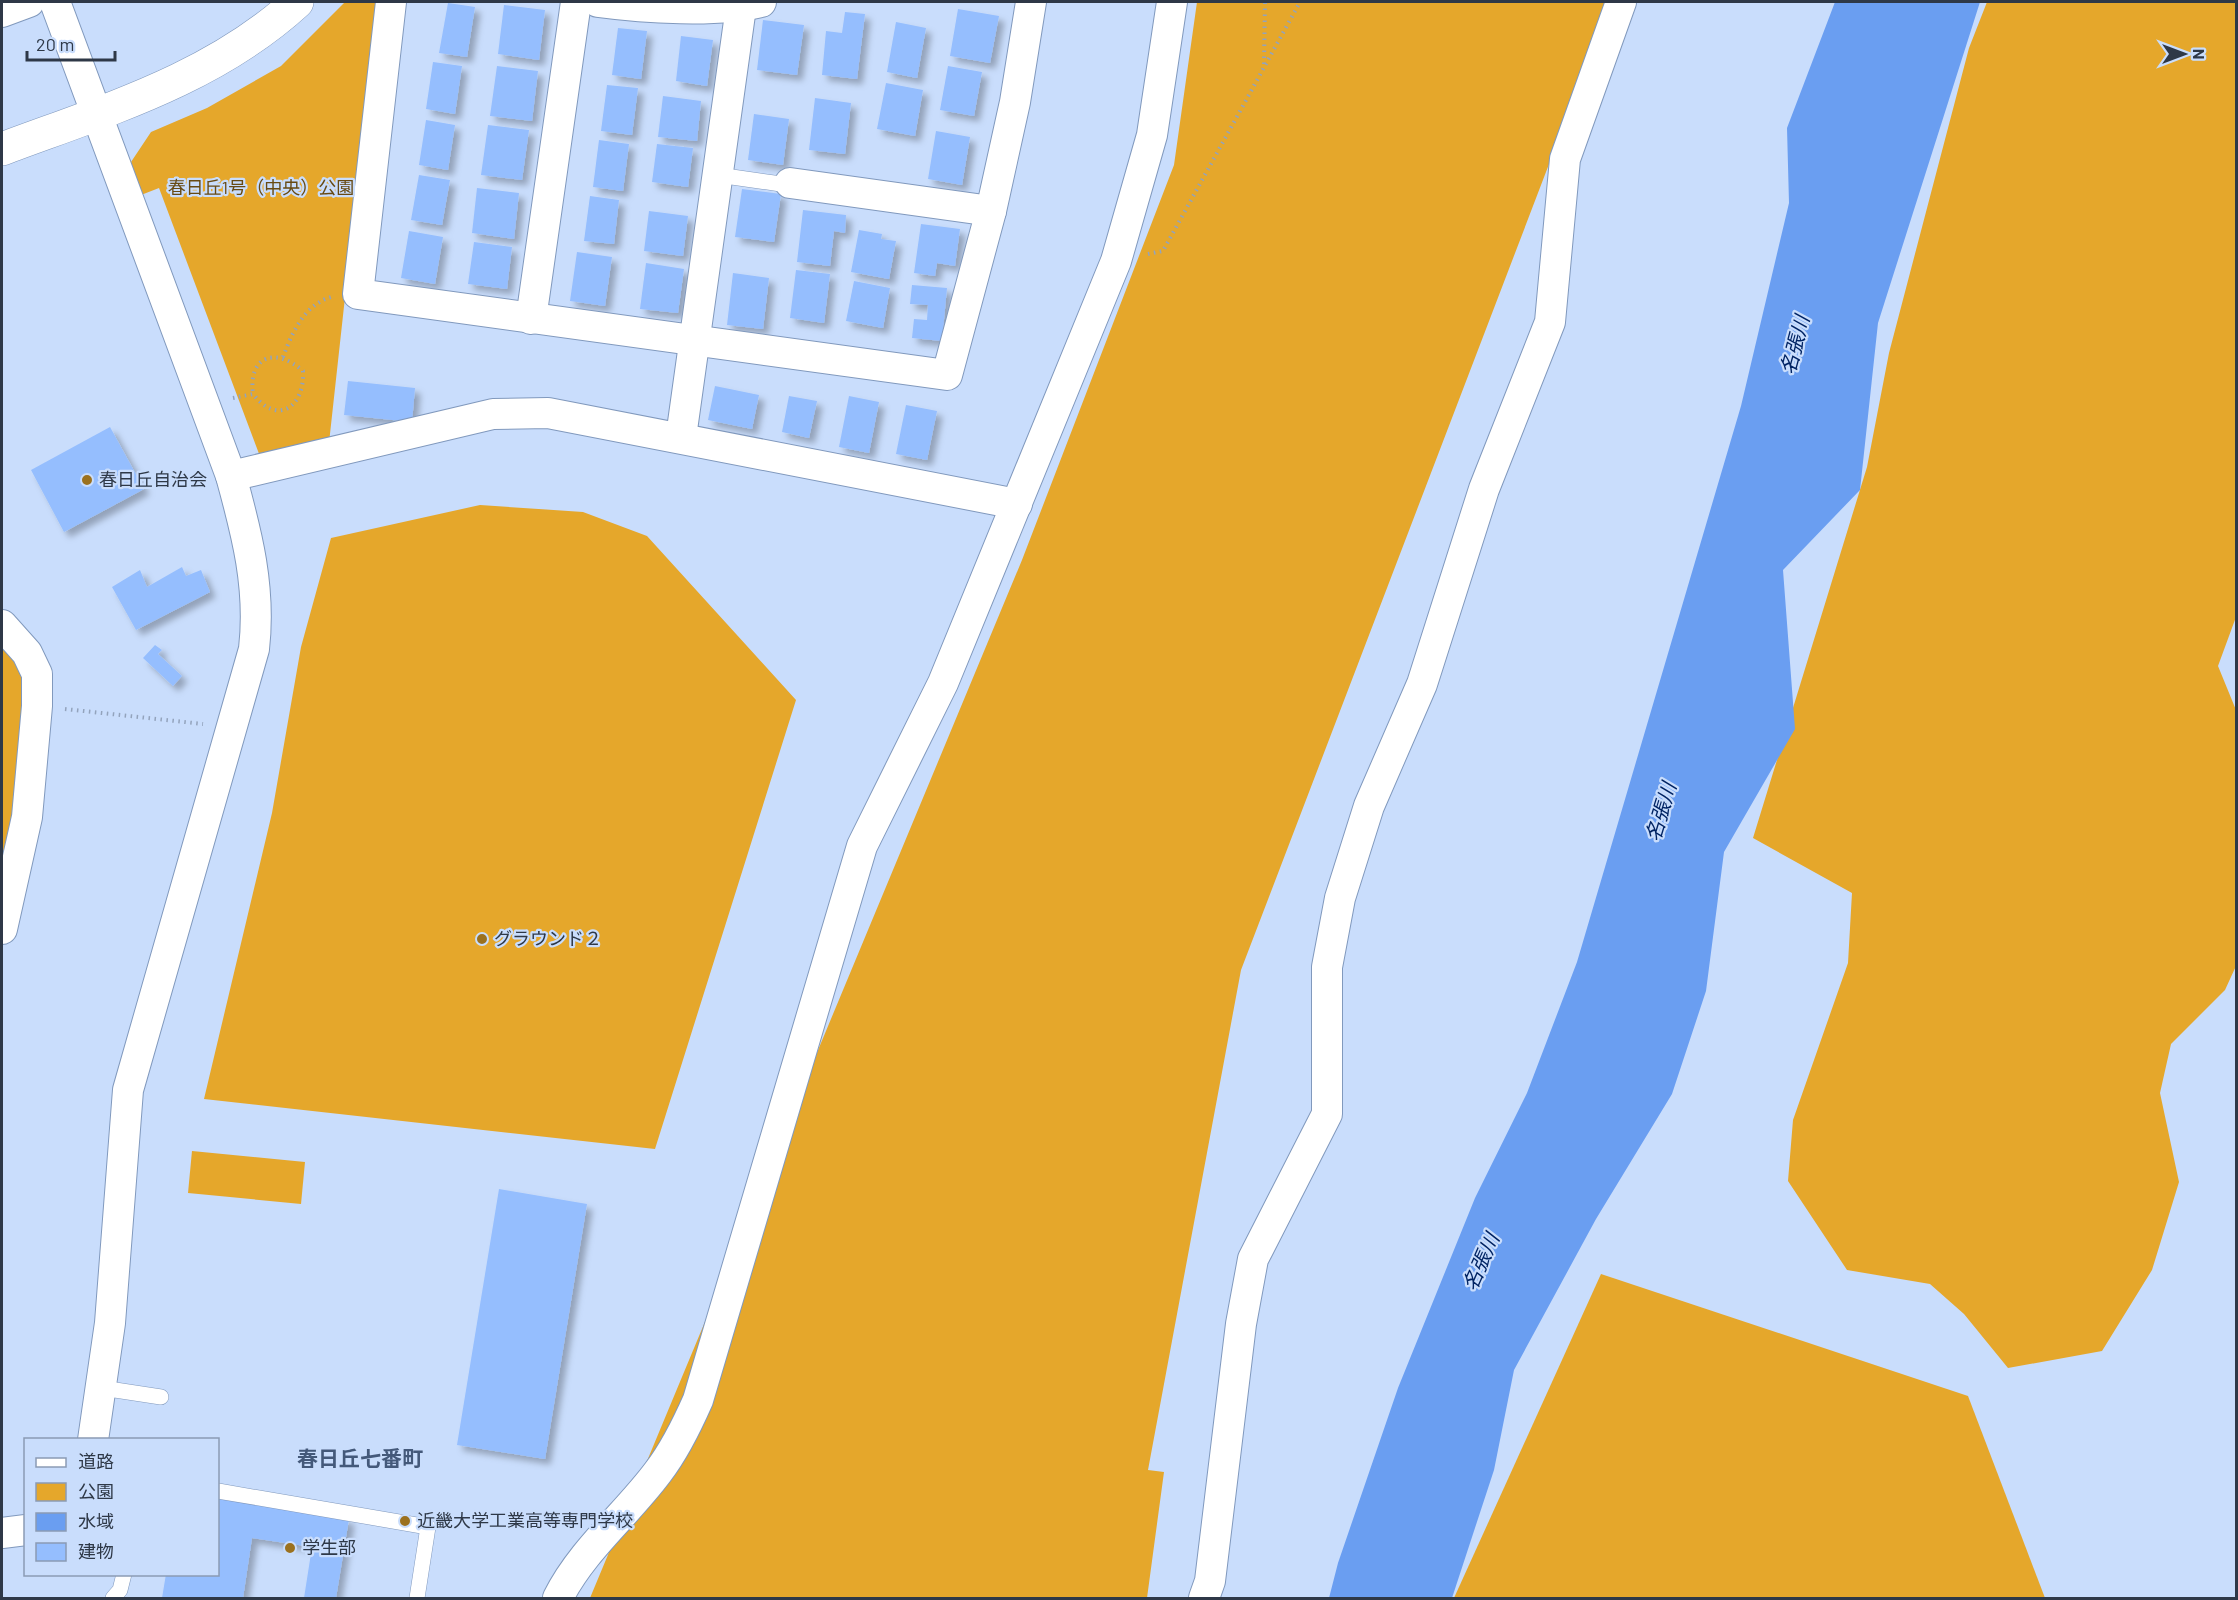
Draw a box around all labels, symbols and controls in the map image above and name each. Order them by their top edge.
scale bar [27,24,116,62]
north arrow [2154,24,2214,84]
text: 20 m [36,33,74,55]
text: N [2190,49,2209,59]
park label: 春日丘1号（中央）公園 [168,176,354,198]
water label: 名張川 [1775,311,1814,377]
place label: 春日丘自治会 [99,468,207,490]
marker: 春日丘自治会 [80,473,94,487]
water label: 名張川 [1640,778,1681,844]
place label: グラウンド２ [494,927,602,949]
marker: グラウンド２ [475,932,489,946]
water label: 名張川 [1457,1227,1504,1294]
legend [24,1438,219,1576]
district label: 春日丘七番町 [297,1445,423,1470]
text: 道路 [78,1450,114,1472]
text: 公園 [78,1480,114,1502]
place label: 近畿大学工業高等専門学校 [417,1509,633,1531]
text: 水域 [78,1510,114,1532]
marker: 近畿大学工業高等専門学校 [398,1514,412,1528]
place label: 学生部 [302,1536,356,1558]
text: 建物 [78,1540,114,1562]
marker: 学生部 [283,1541,297,1555]

